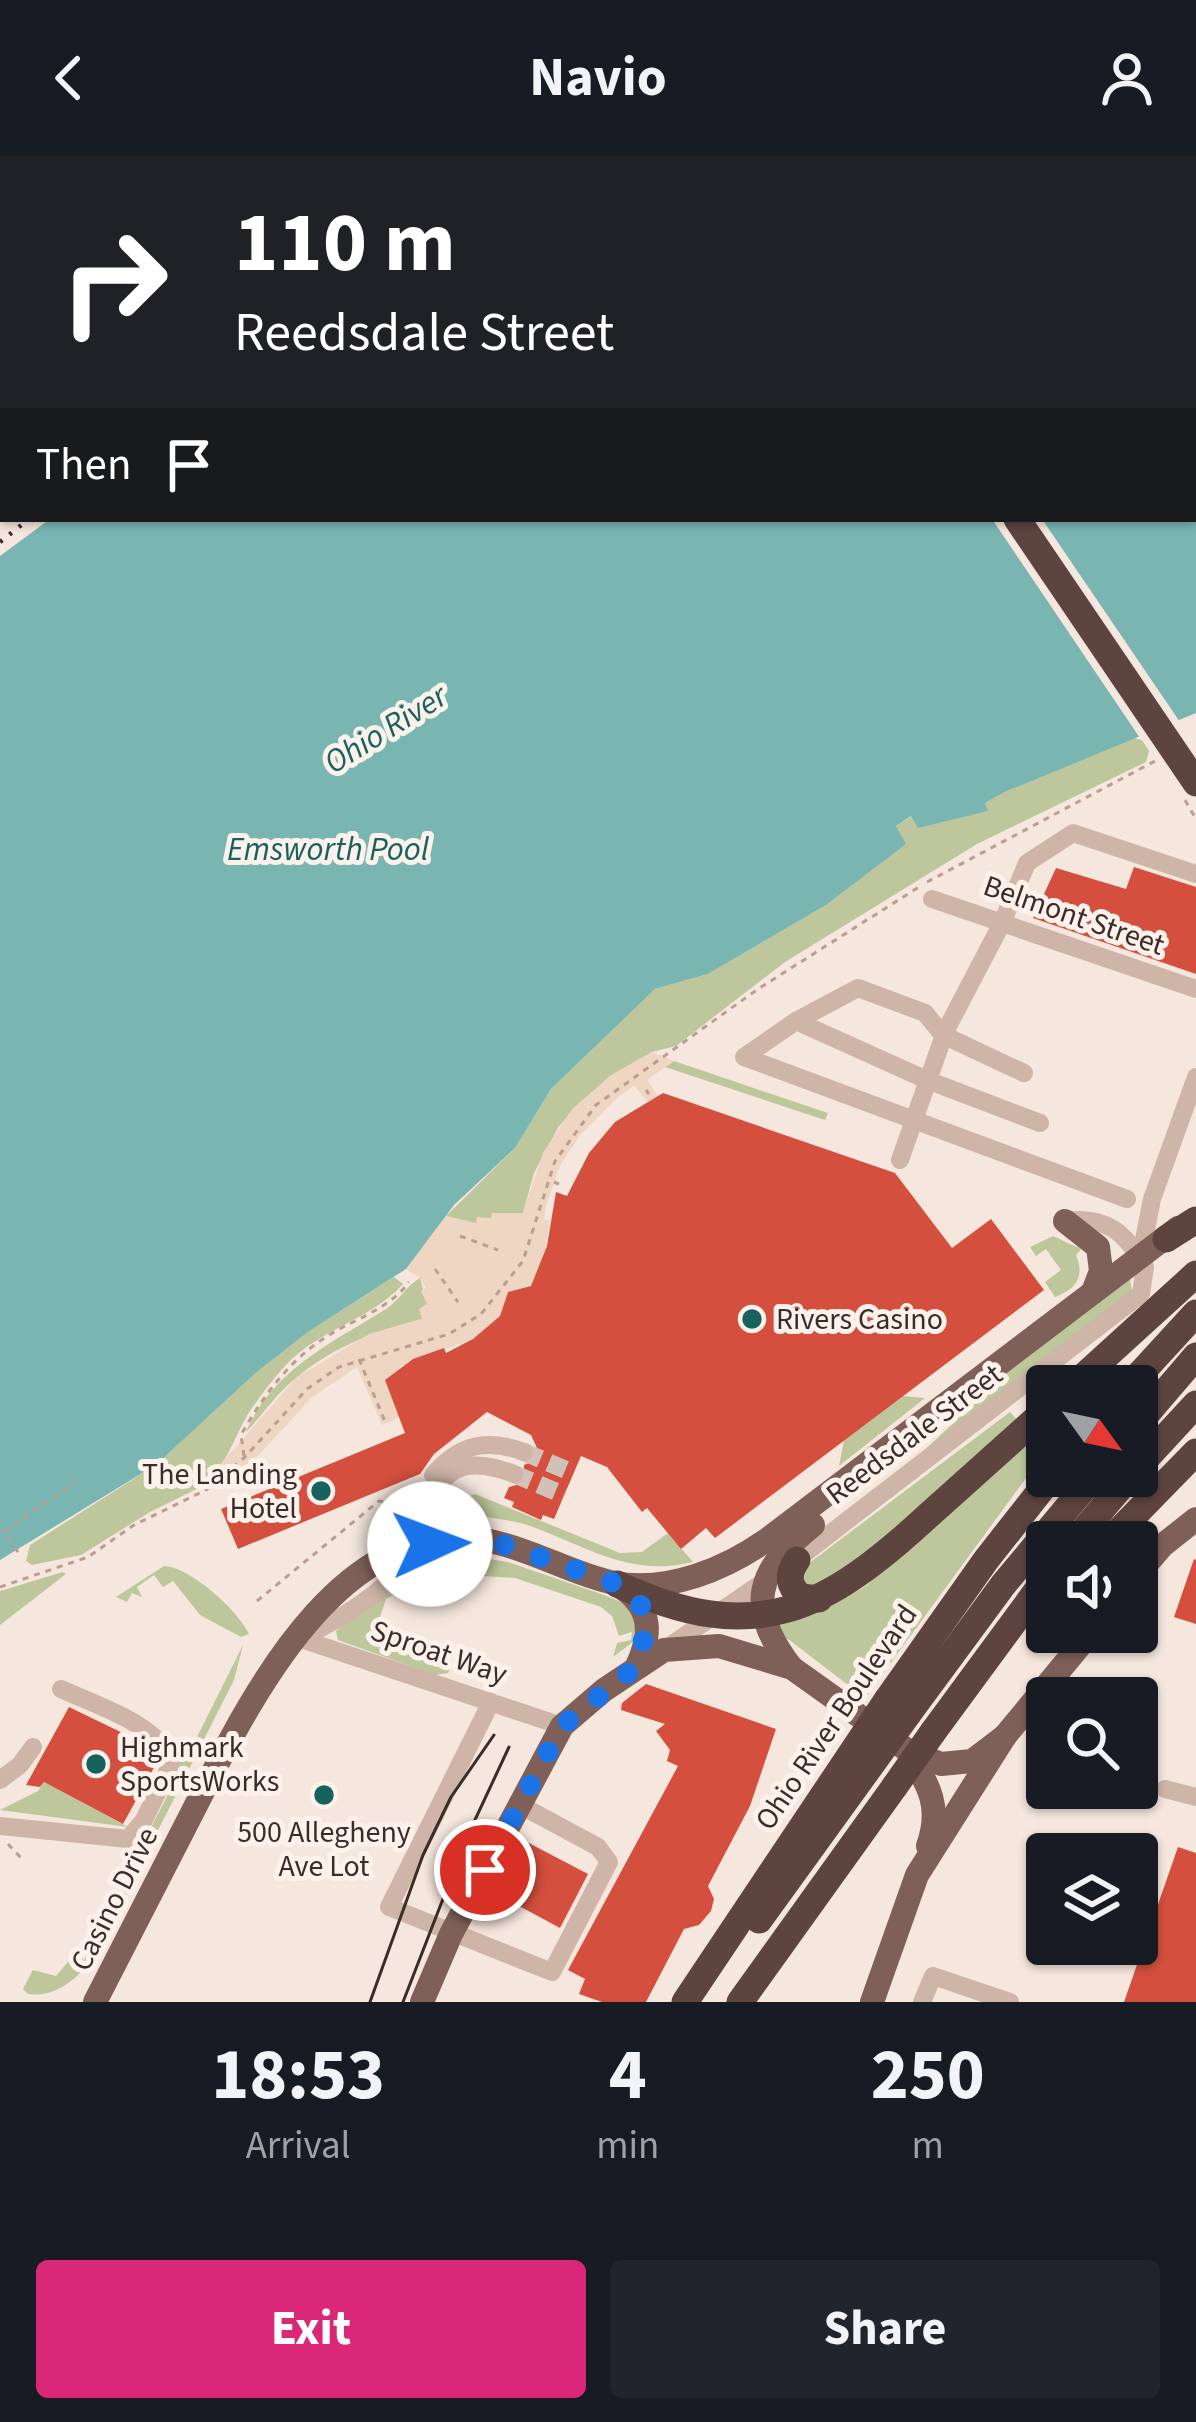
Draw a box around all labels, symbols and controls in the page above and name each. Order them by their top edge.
text: Navio [529,40,667,117]
icon: back [36,45,102,111]
icon: person [1094,45,1160,111]
text: 110 m [234,184,456,304]
icon: right [36,204,192,360]
text: Reedsdale Street [234,295,614,372]
icon: arrive [156,432,222,498]
text: Then [36,433,132,497]
water label: Ohio River [315,672,458,786]
water label: Emsworth Pool [227,826,430,873]
street label: Belmont Street [977,864,1170,967]
place label: Rivers Casino [776,1298,943,1341]
marker: Rivers Casino [739,1306,765,1332]
street label: Reedsdale Street [817,1354,1012,1515]
north arrow [1026,1365,1158,1497]
map controls [1026,1365,1158,1965]
place label: The Landing Hotel [142,1453,297,1530]
marker: The Landing Hotel [308,1478,334,1504]
position arrow [367,1481,493,1607]
button: sound [1026,1521,1158,1653]
street label: Ohio River Boulevard [745,1596,928,1839]
street label: Sproat Way [365,1609,513,1696]
button: search [1026,1677,1158,1809]
place label: Highmark SportsWorks [120,1726,279,1803]
marker: Highmark SportsWorks [83,1751,109,1777]
marker: 500 Allegheny Ave Lot [311,1782,337,1808]
place label: 500 Allegheny Ave Lot [237,1811,411,1888]
pin [434,1819,536,1921]
street label: Casino Drive [60,1820,169,1978]
button: layers [1026,1833,1158,1965]
icon: arrive [452,1837,518,1903]
text: 18:53 [211,2024,385,2127]
text: 4 [609,2024,647,2127]
text: 250 [871,2024,985,2127]
text: Arrival [246,2118,351,2174]
text: min [596,2118,659,2174]
text: m [912,2118,944,2174]
button: Exit [36,2260,586,2398]
button: Share [610,2260,1160,2398]

